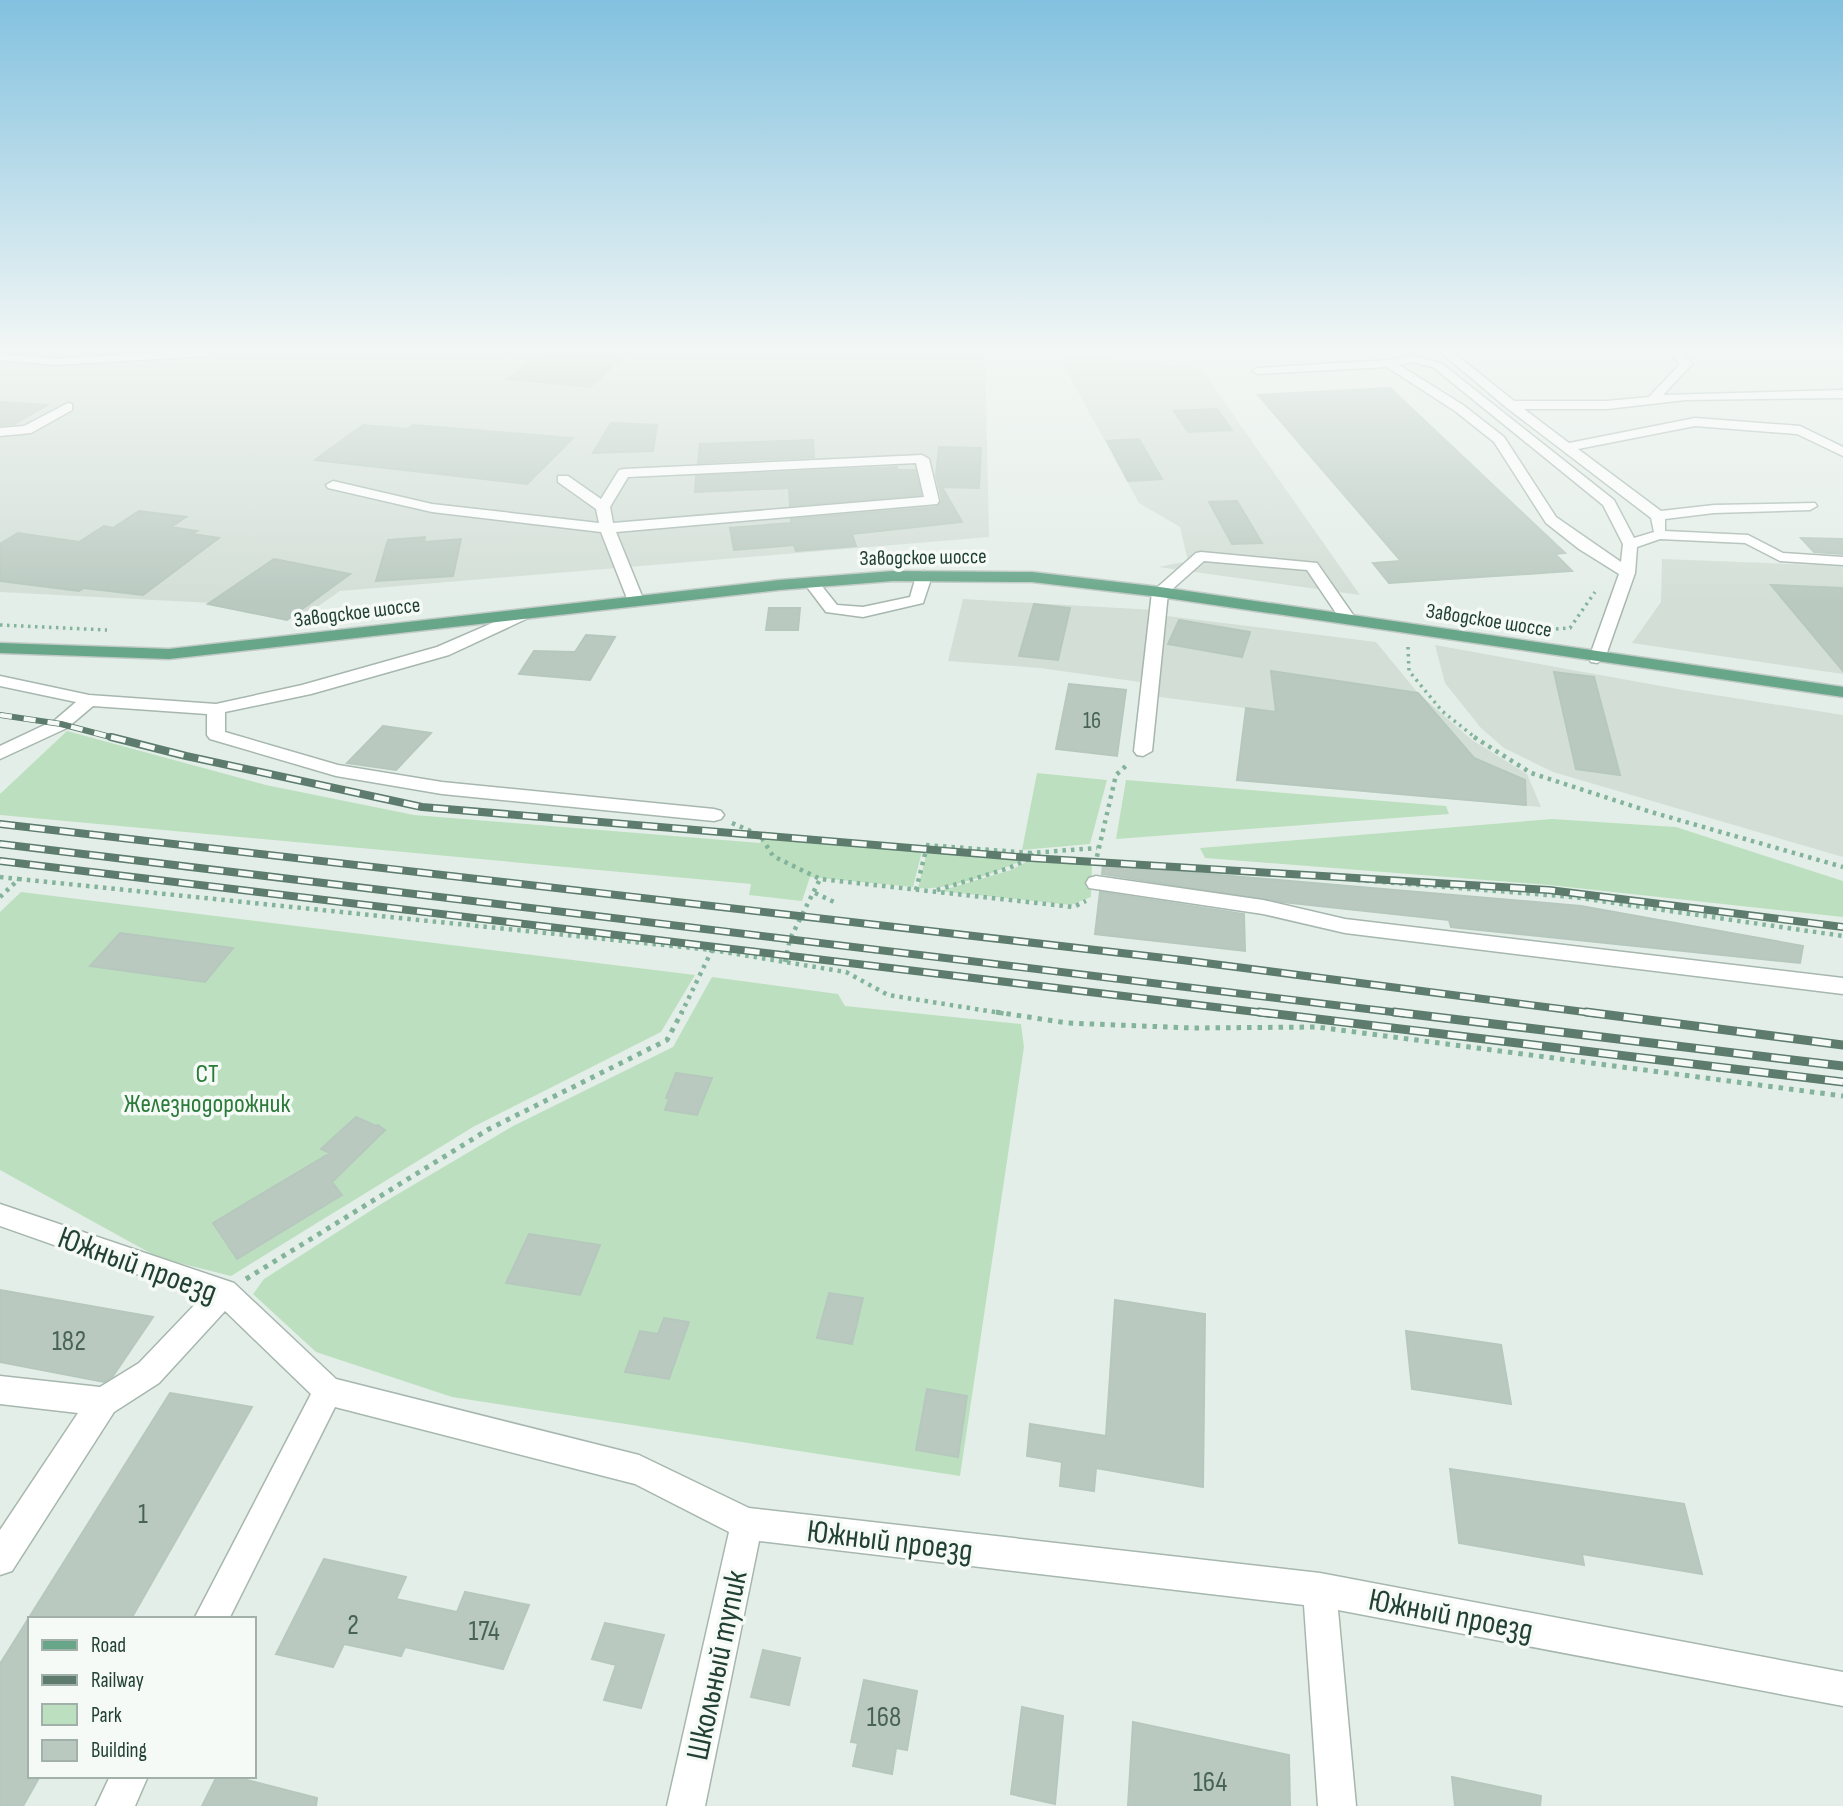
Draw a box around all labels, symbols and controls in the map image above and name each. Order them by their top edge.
street label: Заводское шоссе [859,544,987,571]
street label: Заводское шоссе [292,592,422,633]
street label: Заводское шоссе [1424,598,1554,643]
house number: 16 [1083,707,1101,735]
park label: СТ Железнодорожник [124,1059,290,1120]
street label: Южный проезд [53,1219,222,1312]
house number: 182 [52,1325,86,1358]
house number: 1 [138,1498,148,1531]
street label: Южный проезд [805,1512,975,1571]
street label: Школьный тупик [678,1566,757,1764]
street label: Южный проезд [1365,1580,1536,1651]
house number: 2 [347,1609,359,1642]
house number: 174 [468,1615,500,1648]
legend [28,1617,256,1778]
text: Road [91,1633,126,1658]
text: Railway [91,1668,144,1693]
house number: 168 [867,1701,901,1734]
text: Park [91,1703,122,1728]
text: Building [91,1738,147,1763]
house number: 164 [1193,1766,1227,1799]

